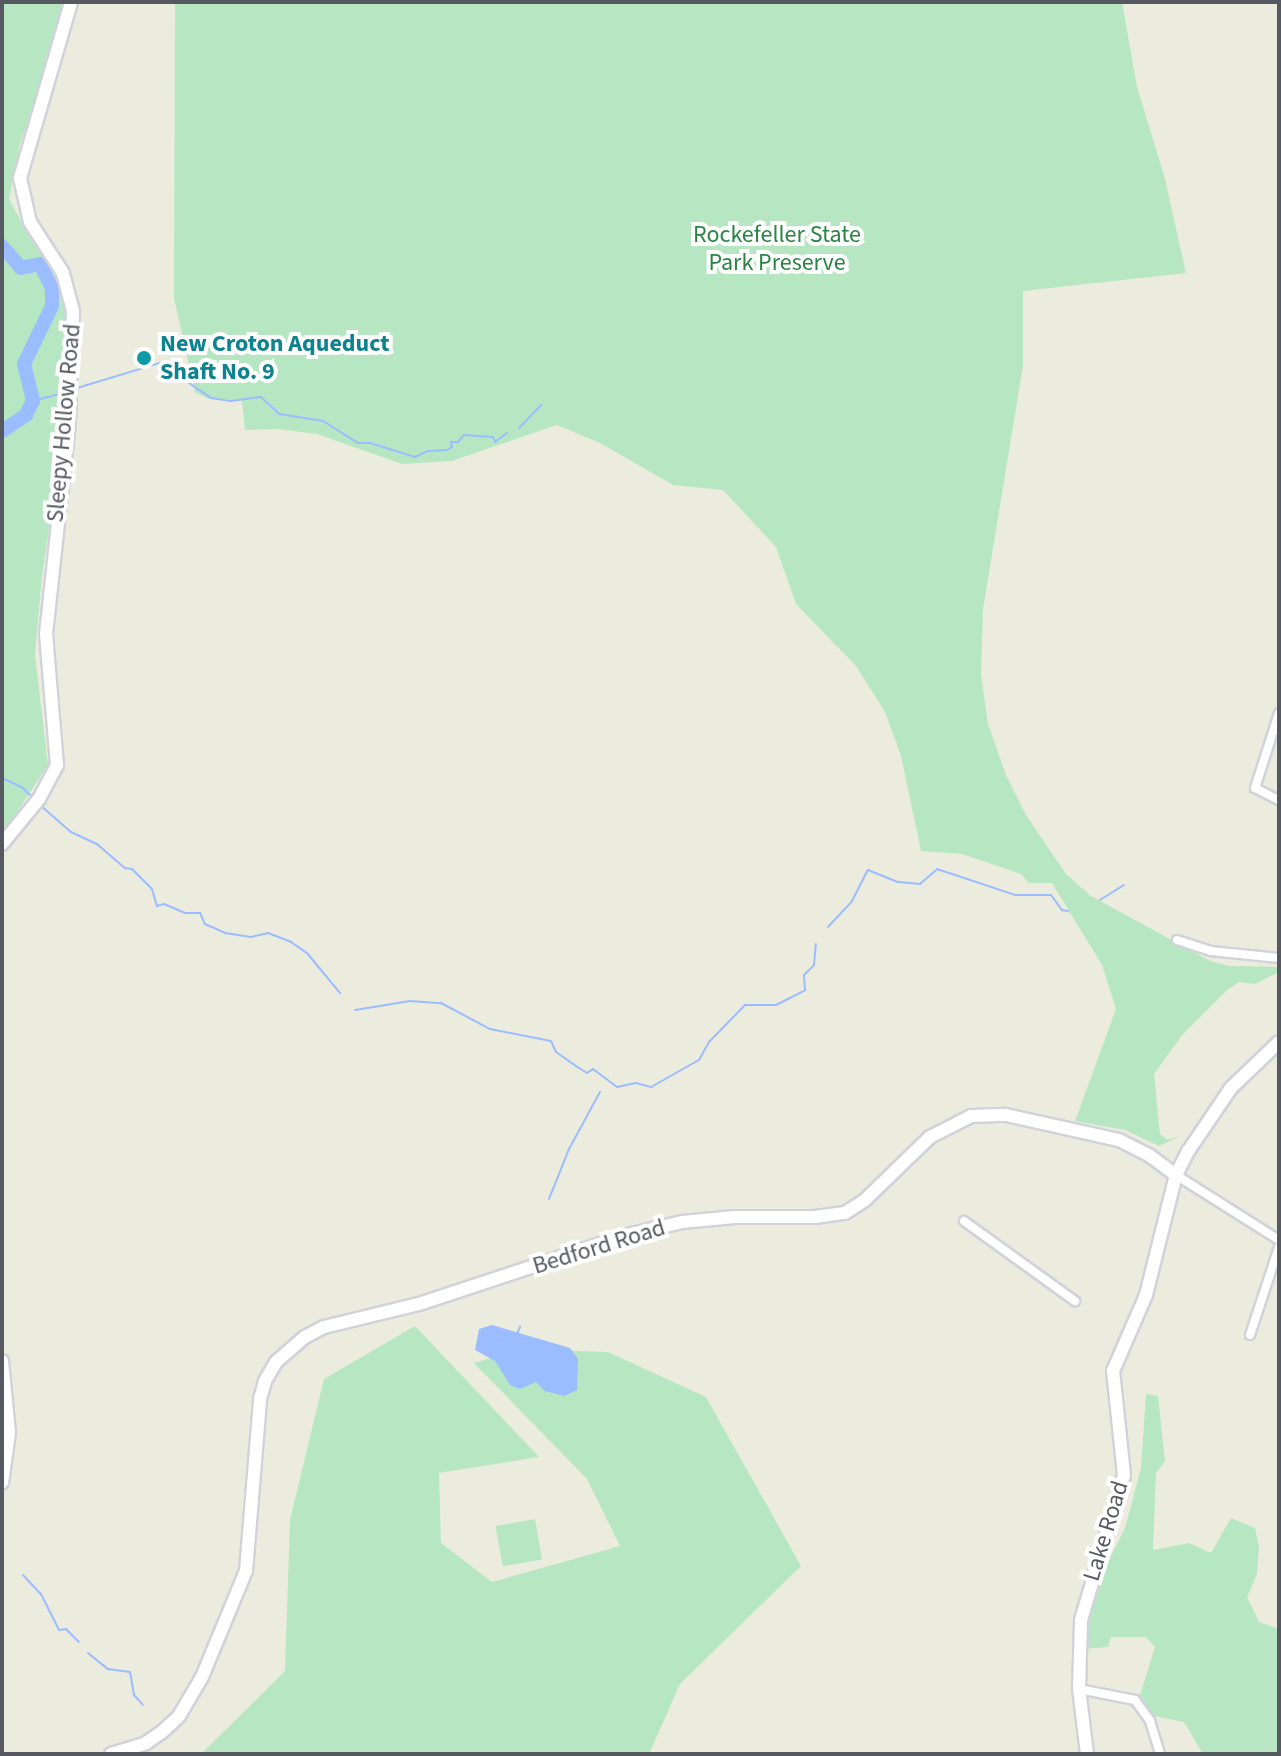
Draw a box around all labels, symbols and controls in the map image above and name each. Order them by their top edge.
park label: Rockefeller State Park Preserve [693,221,861,277]
street label: Sleepy Hollow Road [41,322,87,524]
place label: New Croton Aqueduct Shaft No. 9 [160,330,389,386]
marker: New Croton Aqueduct Shaft No. 9 [135,349,153,367]
street label: Bedford Road [529,1213,669,1281]
street label: Lake Road [1077,1477,1135,1585]

